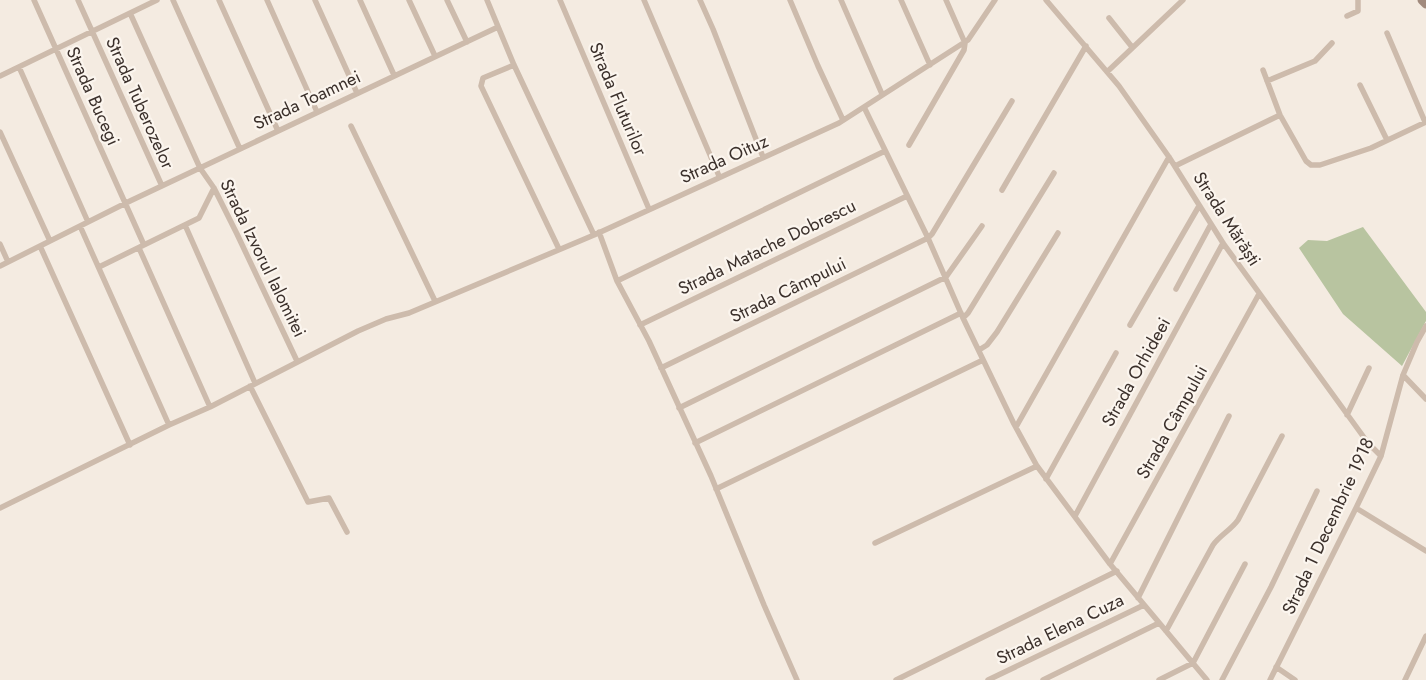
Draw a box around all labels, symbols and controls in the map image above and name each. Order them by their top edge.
street label: Strada Tuberozelor [99,33,181,174]
street label: Strada Fluturilor [582,38,654,160]
street label: Strada Bucegi [60,42,126,150]
street label: Strada Toamnei [249,64,365,136]
street label: Strada Oituz [676,128,773,190]
street label: Strada Mărăști [1187,167,1267,271]
street label: Strada Izvorul Ialomitei [213,175,313,341]
street label: Strada Matache Dobrescu [674,193,860,301]
street label: Strada Câmpului [725,251,851,329]
street label: Strada Orhideei [1095,313,1177,431]
street label: Strada Câmpului [1130,360,1214,484]
street label: Strada 1 Decembrie 1918 [1276,433,1380,619]
street label: Strada Elena Cuza [992,587,1128,671]

